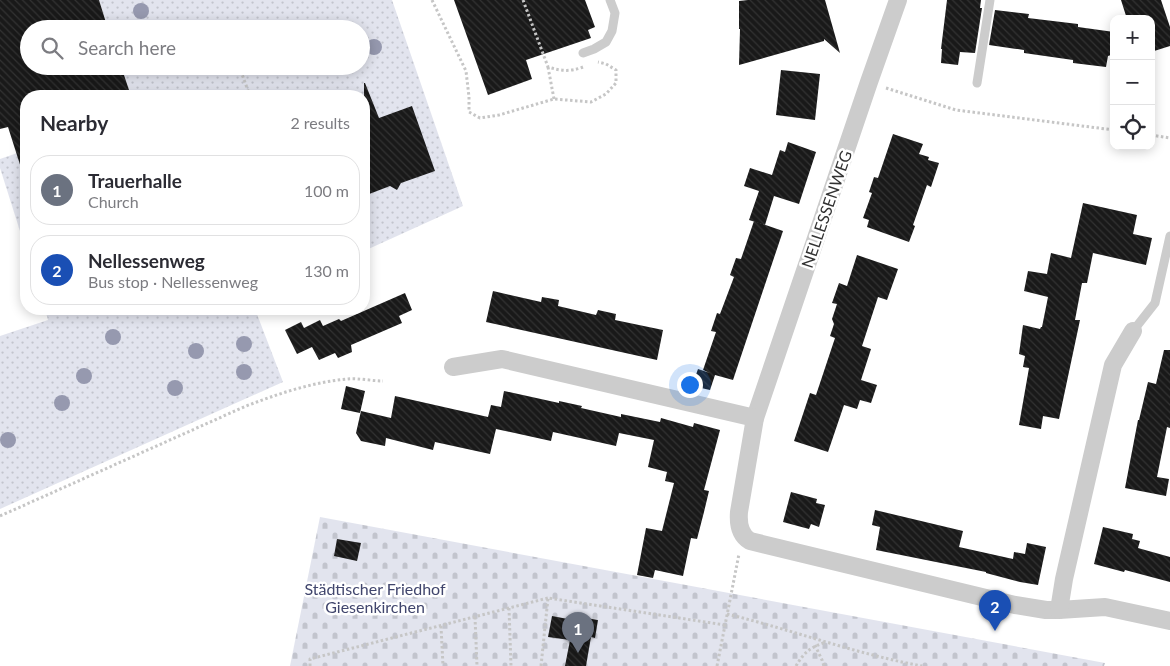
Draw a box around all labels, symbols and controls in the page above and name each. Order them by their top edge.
map controls [1110,15,1155,150]
button: + [1110,15,1155,60]
search box [20,20,370,75]
icon: search [38,34,66,62]
text: Search here [78,36,176,59]
button: − [1110,60,1155,105]
button: locate [1110,105,1155,150]
text: Nearby [40,110,108,135]
text: 2 results [290,113,350,132]
street label: NELLESSENWEG [797,148,855,270]
text: Trauerhalle [88,169,182,192]
text: 1 [52,181,62,200]
text: 100 m [304,181,349,200]
text: Church [88,192,139,211]
text: Nellessenweg [88,249,205,272]
text: 2 [52,261,62,280]
text: 130 m [304,261,349,280]
text: Bus stop · Nellessenweg [88,272,258,291]
your location [677,372,703,398]
park label: Städtischer Friedhof Giesenkirchen [304,579,446,616]
pin: 2 [979,590,1011,631]
pin: 1 [562,612,594,653]

